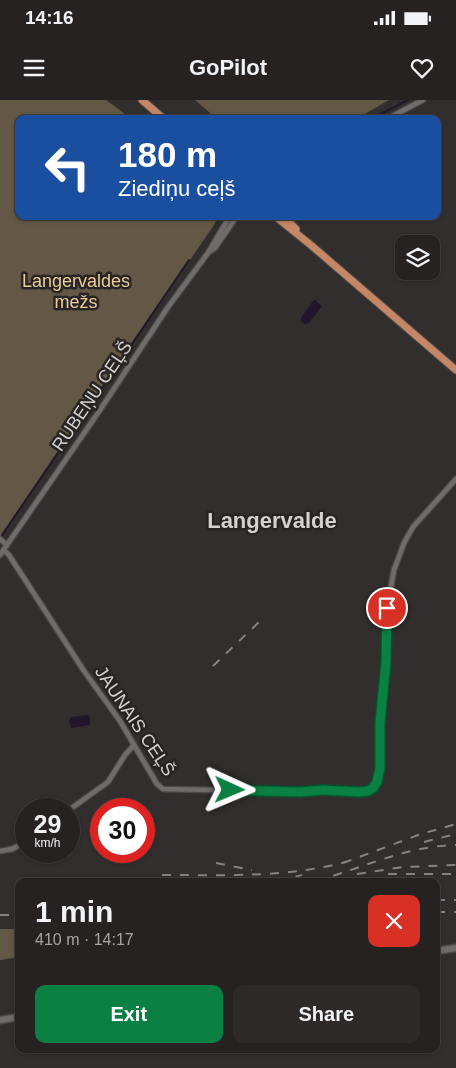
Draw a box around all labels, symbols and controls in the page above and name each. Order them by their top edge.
text: 14:16 [25,7,74,28]
icon: menu [20,54,48,82]
icon: heart [408,54,436,82]
text: GoPilot [189,55,267,80]
icon: left [35,135,100,200]
text: 180 m [118,135,217,174]
text: Ziediņu ceļš [118,176,235,201]
map controls [395,235,440,280]
button: layers [395,235,440,280]
park label: Langervaldes mežs [22,271,130,312]
street label: RUBEŅU CEĻŠ [47,337,136,455]
district label: Langervalde [207,508,337,533]
pin [366,587,408,629]
icon: arrive [373,594,401,622]
street label: JAUNAIS CEĻŠ [91,662,180,780]
position arrow [203,763,255,815]
speed limit sign: 30 [90,798,155,863]
text: 29 [34,810,61,838]
text: km/h [34,836,61,850]
text: 1 min [35,895,113,928]
button: close [368,895,420,947]
text: 410 m · 14:17 [35,931,134,948]
button: Exit [35,985,223,1043]
button: Share [233,985,420,1043]

